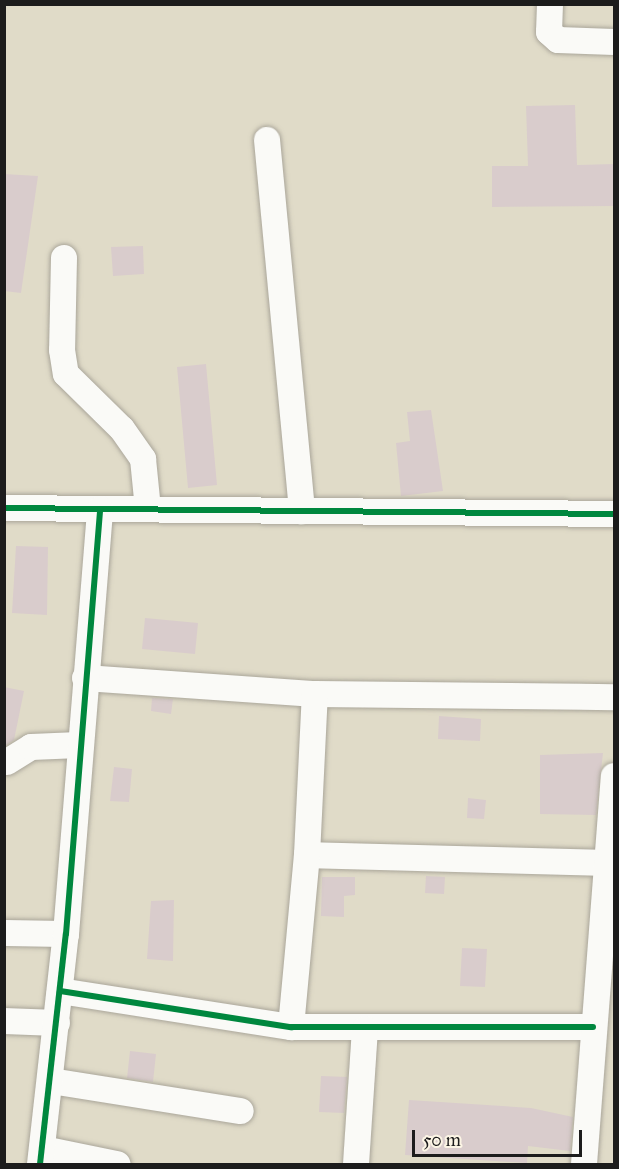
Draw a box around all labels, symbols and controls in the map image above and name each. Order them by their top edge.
scale bar [415,1118,584,1156]
text: 50 m [423,1129,461,1151]

